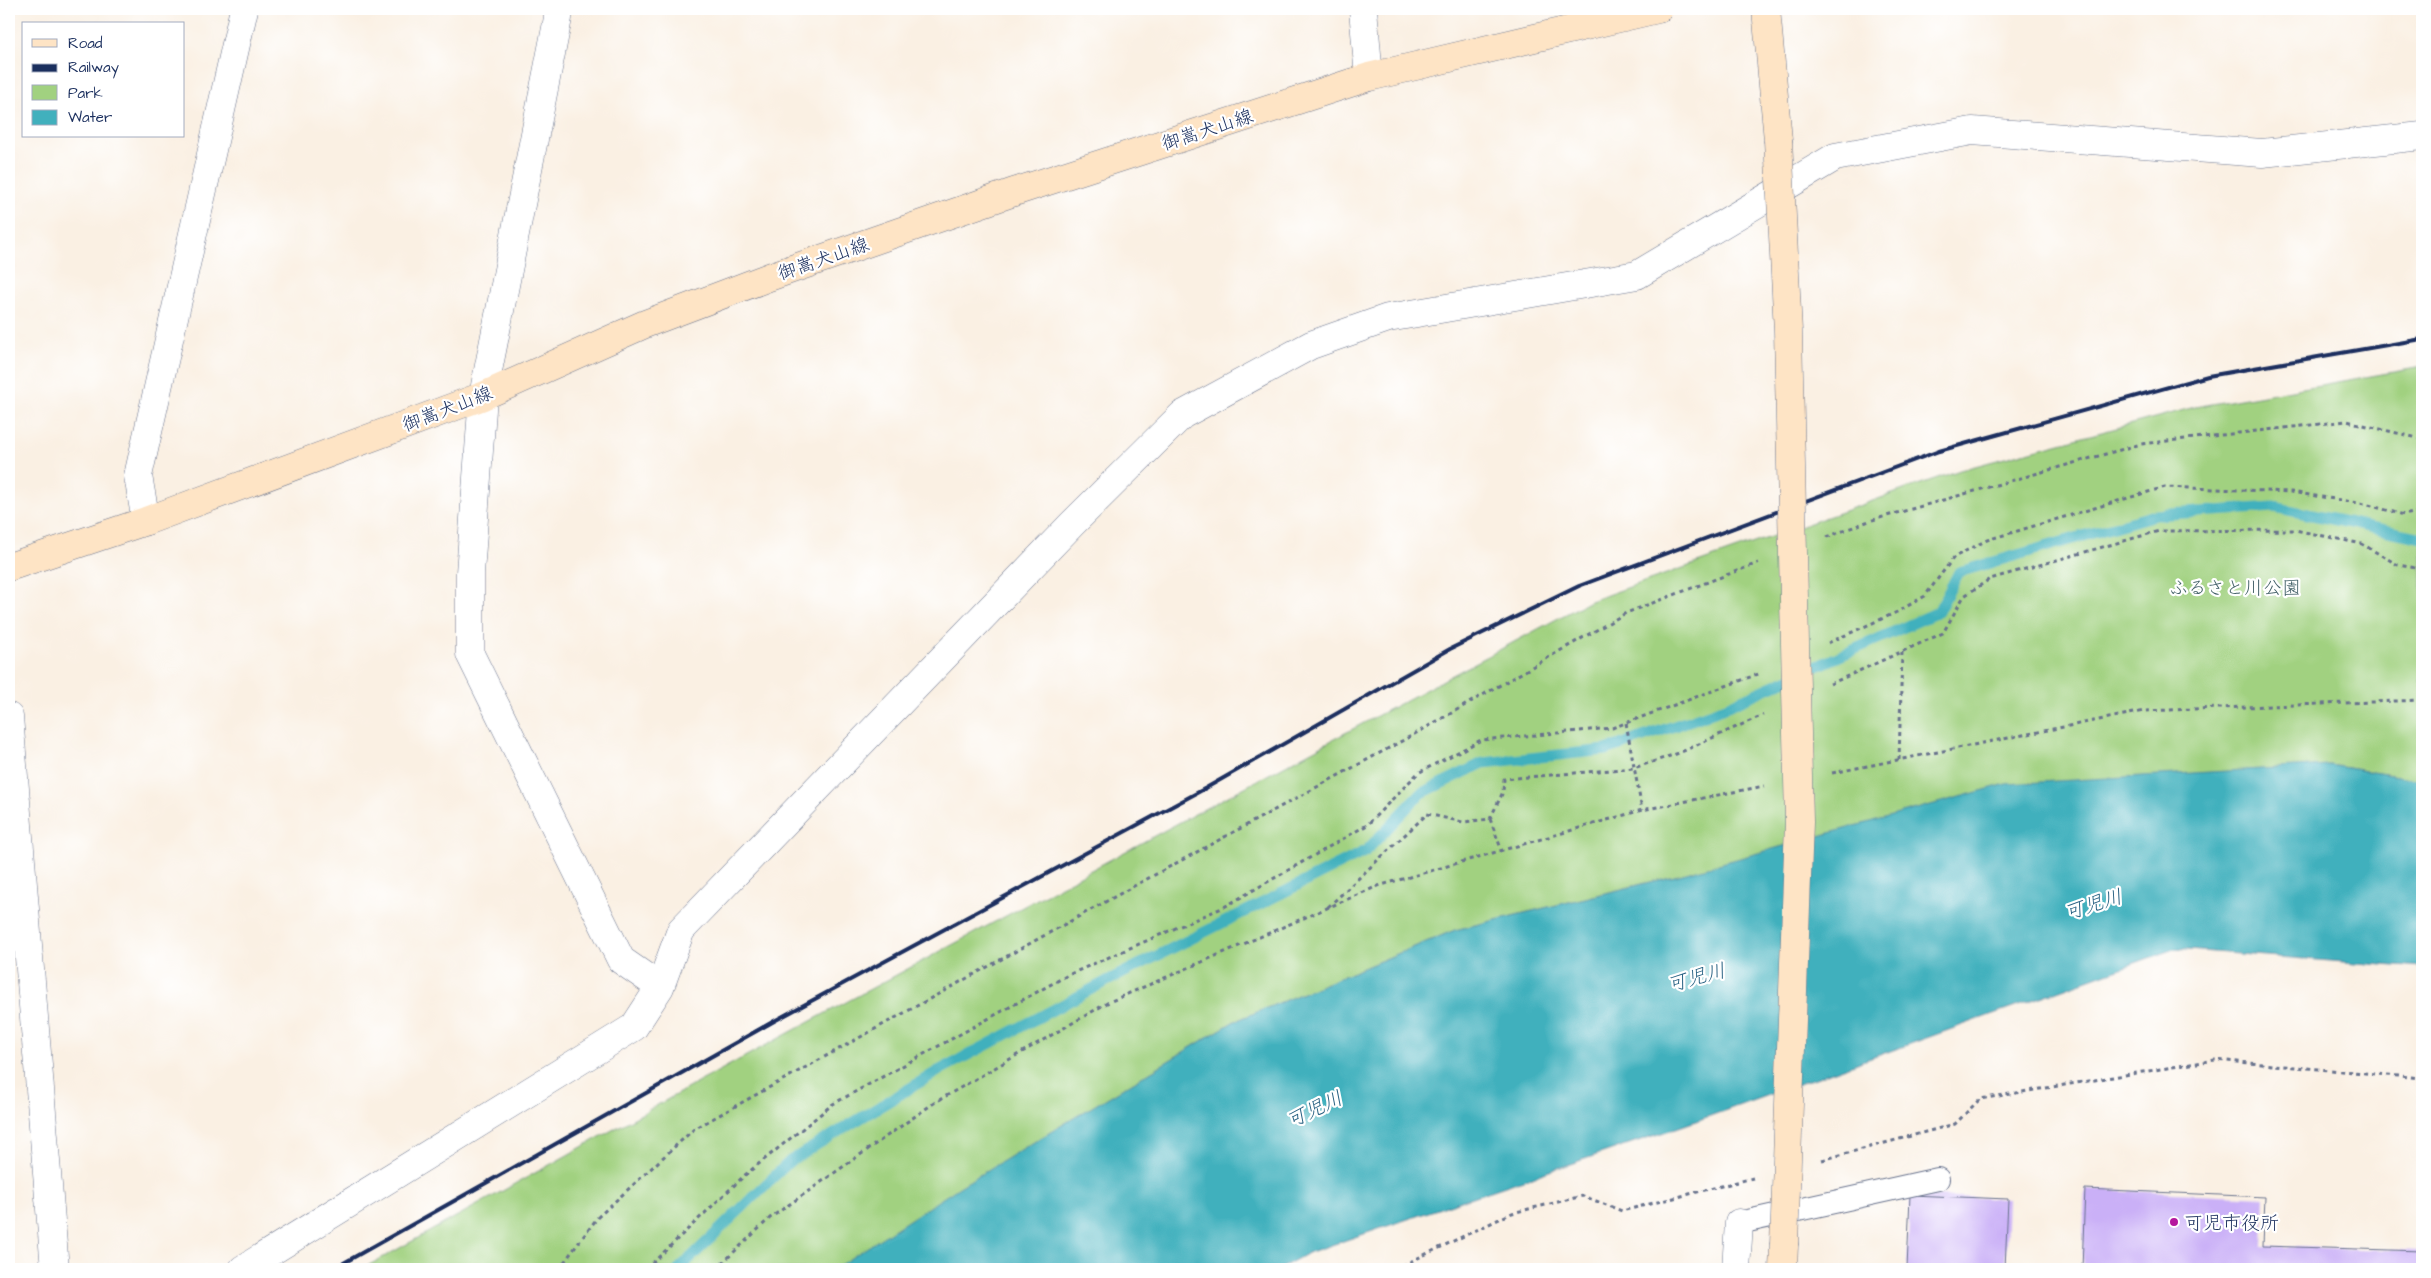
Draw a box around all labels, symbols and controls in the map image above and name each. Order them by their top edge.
legend [22,22,185,138]
text: Road [68,33,103,54]
text: Railway [68,57,119,79]
text: Park [68,83,103,104]
street label: 御嵩犬山線 [1158,103,1257,158]
text: Water [68,107,112,128]
street label: 御嵩犬山線 [774,231,873,288]
street label: 御嵩犬山線 [398,380,497,439]
park label: ふるさと川公園 [2169,575,2301,602]
water label: 可児川 [2061,883,2126,927]
water label: 可児川 [1664,957,1729,999]
water label: 可児川 [1281,1085,1348,1135]
place label: 可児市役所 [2184,1210,2279,1237]
marker: 可児市役所 [2168,1216,2180,1228]

